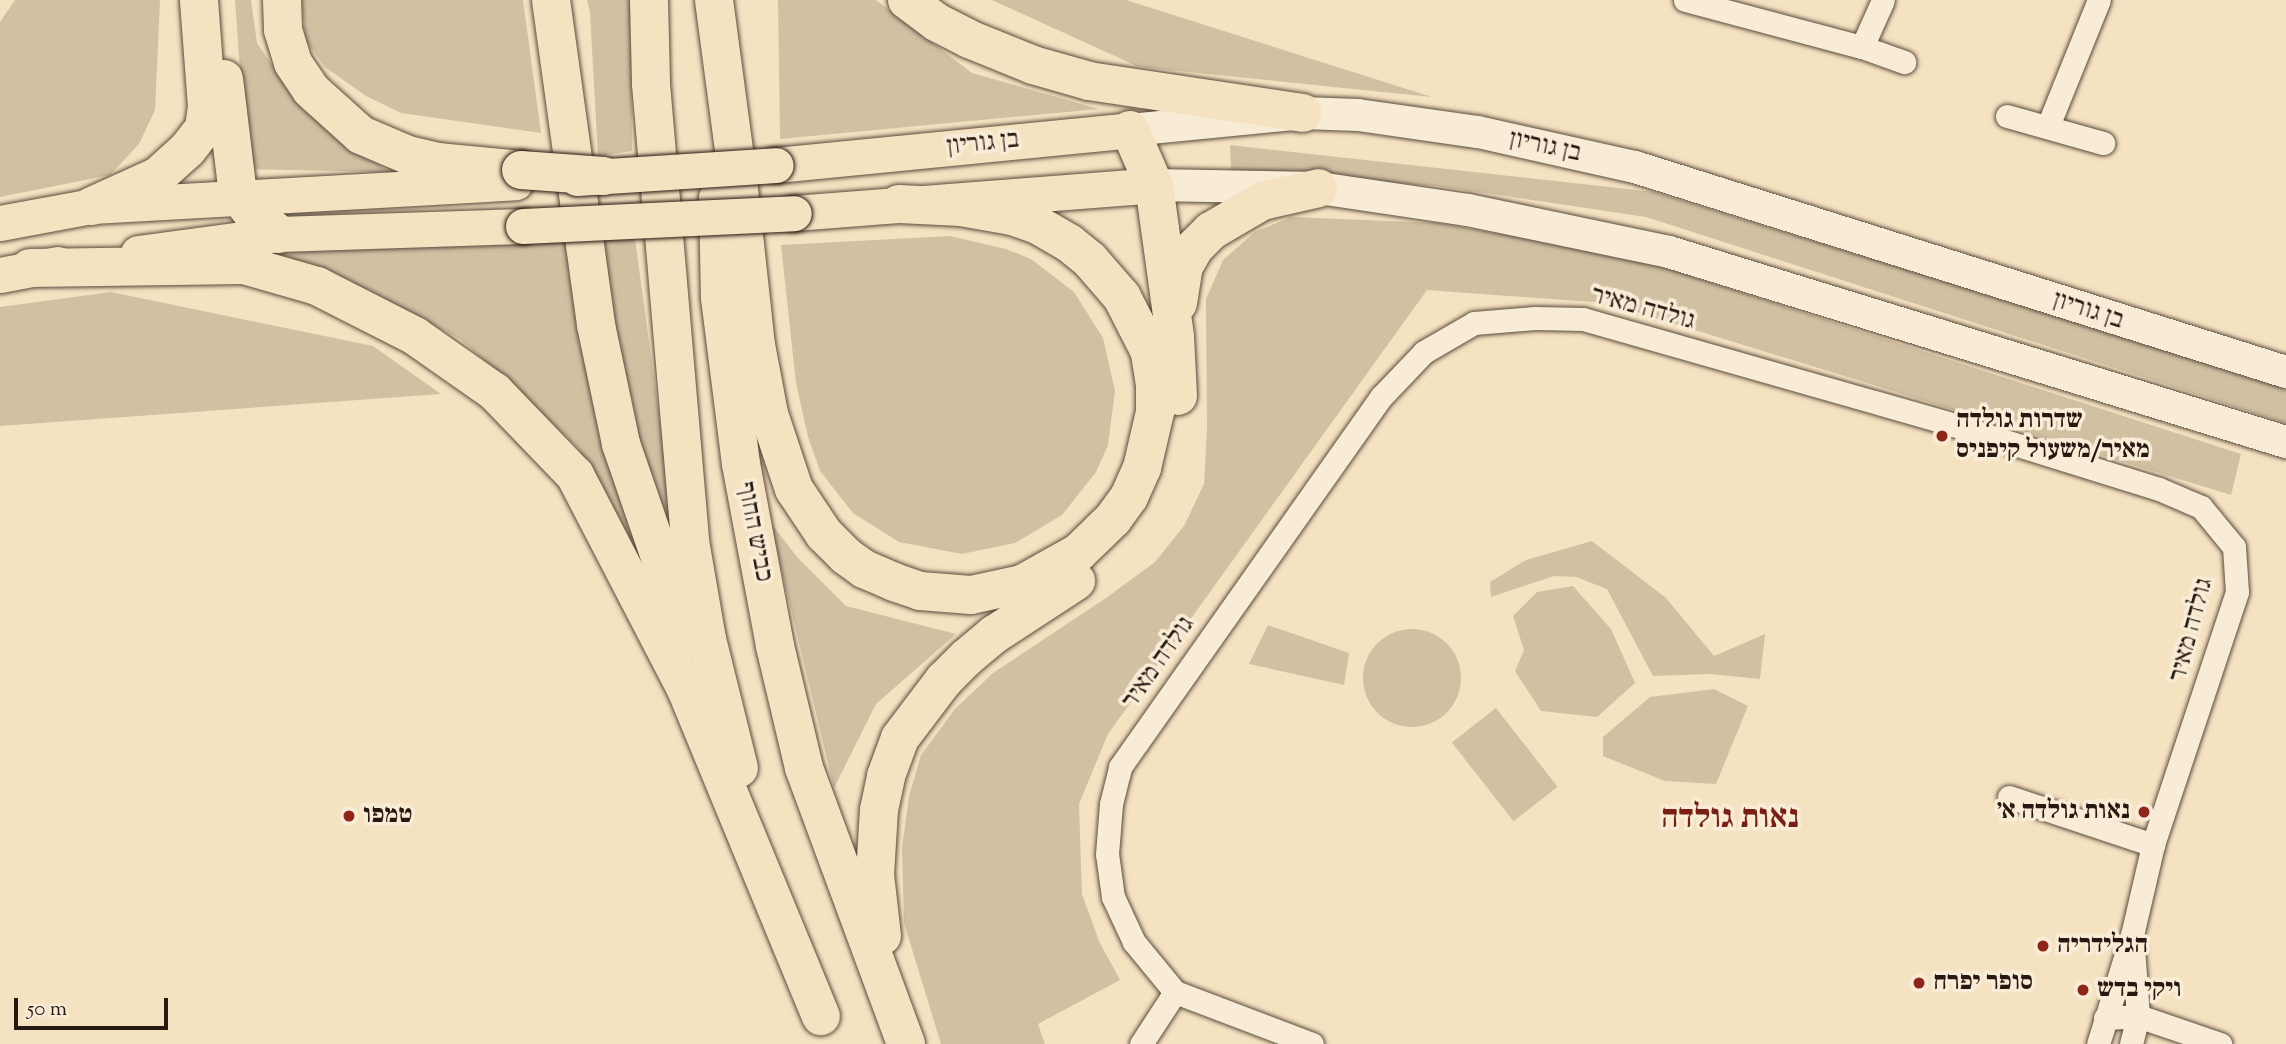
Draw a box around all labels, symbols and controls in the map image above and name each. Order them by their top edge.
street label: בן גוריון [1506,124,1584,170]
street label: בן גוריון [945,125,1021,163]
street label: גולדה מאיר [1588,280,1698,338]
street label: בן גוריון [2049,285,2127,337]
place label: שדרות גולדה מאיר/משעול קיפניס [1956,405,2150,466]
marker: שדרות גולדה מאיר/משעול קיפניס [1934,428,1950,444]
street label: כביש החוף [729,479,779,585]
street label: גולדה מאיר [2163,575,2221,685]
street label: גולדה מאיר [1116,610,1202,716]
place label: נאות גולדה א׳ [1997,796,2130,828]
place label: טמפו [363,800,413,832]
district label: נאות גולדה [1661,800,1799,840]
marker: נאות גולדה א׳ [2136,804,2152,820]
marker: טמפו [341,808,357,824]
place label: הגלידריה [2057,930,2148,962]
marker: הגלידריה [2035,938,2051,954]
place label: סופר יפרח [1933,967,2033,999]
place label: ויקי בדש [2097,974,2182,1006]
marker: סופר יפרח [1911,975,1927,991]
marker: ויקי בדש [2075,982,2091,998]
scale bar [18,984,172,1028]
text: 50 m [27,995,67,1025]

